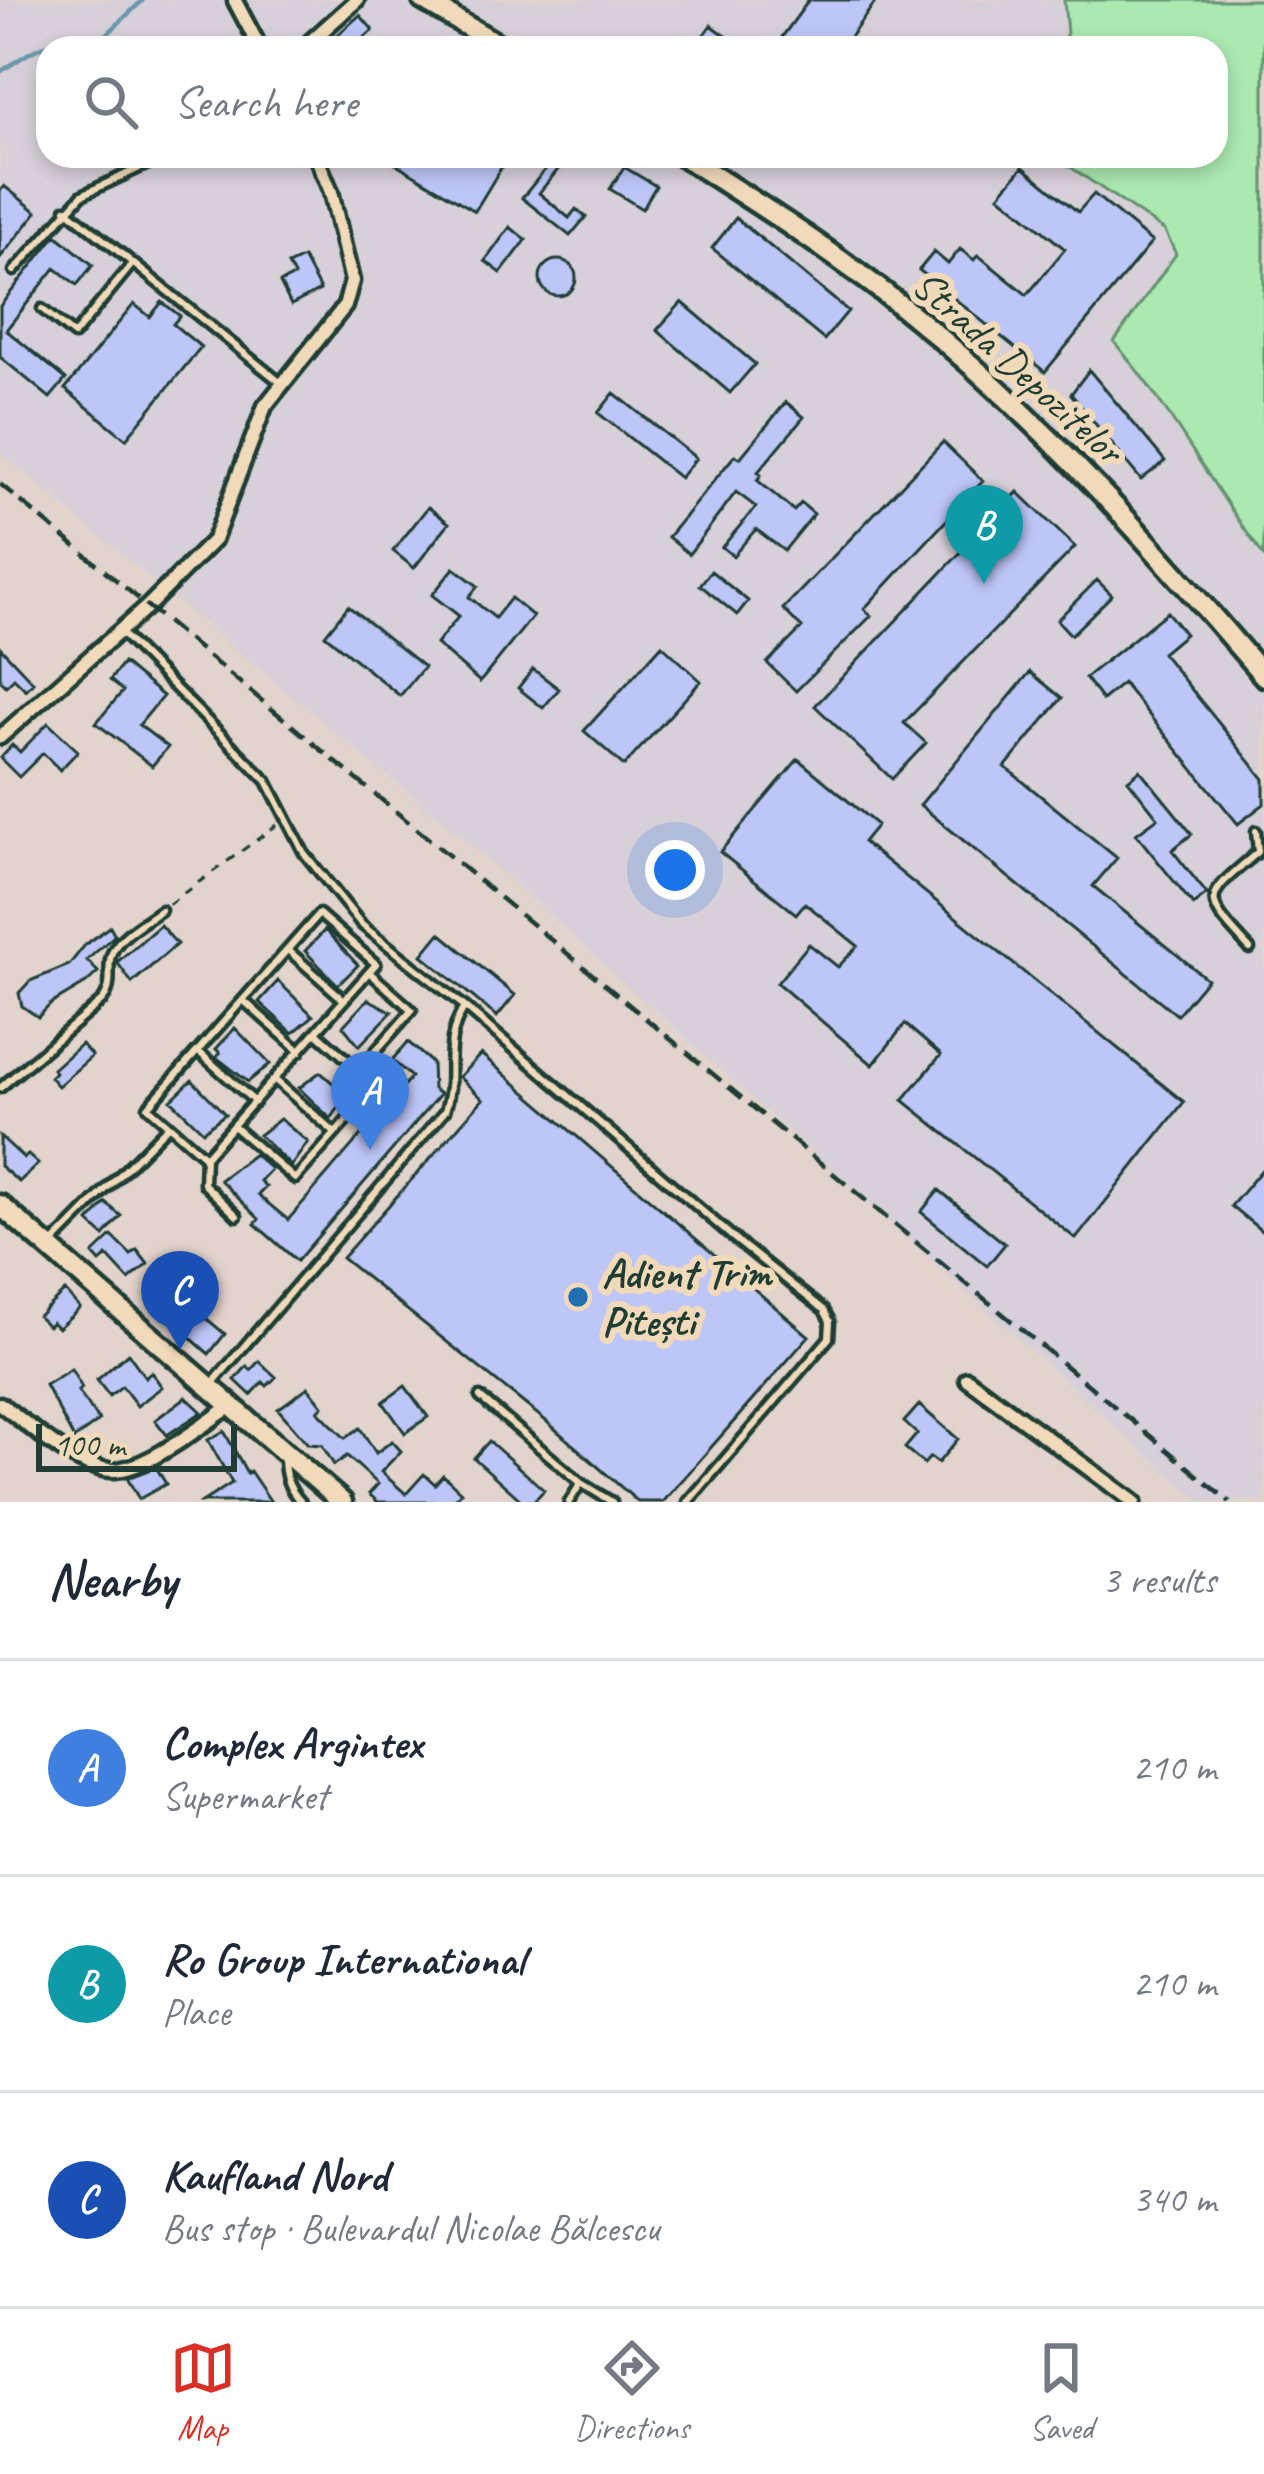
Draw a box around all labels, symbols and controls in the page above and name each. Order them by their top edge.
search box [36,36,1228,168]
icon: search [78,69,144,135]
text: Search here [174,74,357,131]
street label: Strada Depozitelor [901,258,1137,478]
pin: B [945,485,1023,584]
your location [645,840,705,900]
pin: A [331,1051,409,1150]
place label: Adient Trim Pitești [602,1247,773,1348]
pin: C [141,1251,219,1350]
marker: Adient Trim Pitești [565,1284,591,1310]
scale bar [36,1418,237,1471]
text: 100 m [54,1424,125,1466]
text: Nearby [48,1548,176,1612]
text: 3 results [1102,1556,1216,1605]
text: Complex Argintex [162,1715,422,1772]
text: A [77,1743,97,1792]
text: 210 m [1132,1743,1216,1792]
text: Supermarket [162,1772,328,1821]
text: Ro Group International [162,1931,524,1988]
text: B [77,1959,97,2008]
text: 210 m [1132,1959,1216,2008]
text: Place [162,1988,230,2037]
text: Kaufland Nord [162,2147,387,2204]
text: C [78,2175,96,2224]
text: 340 m [1132,2175,1216,2224]
text: Bus stop · Bulevardul Nicolae Bălcescu [162,2204,660,2253]
tab: Map [170,2335,236,2449]
tab: Directions [575,2335,689,2449]
tab: Saved [1028,2335,1094,2449]

